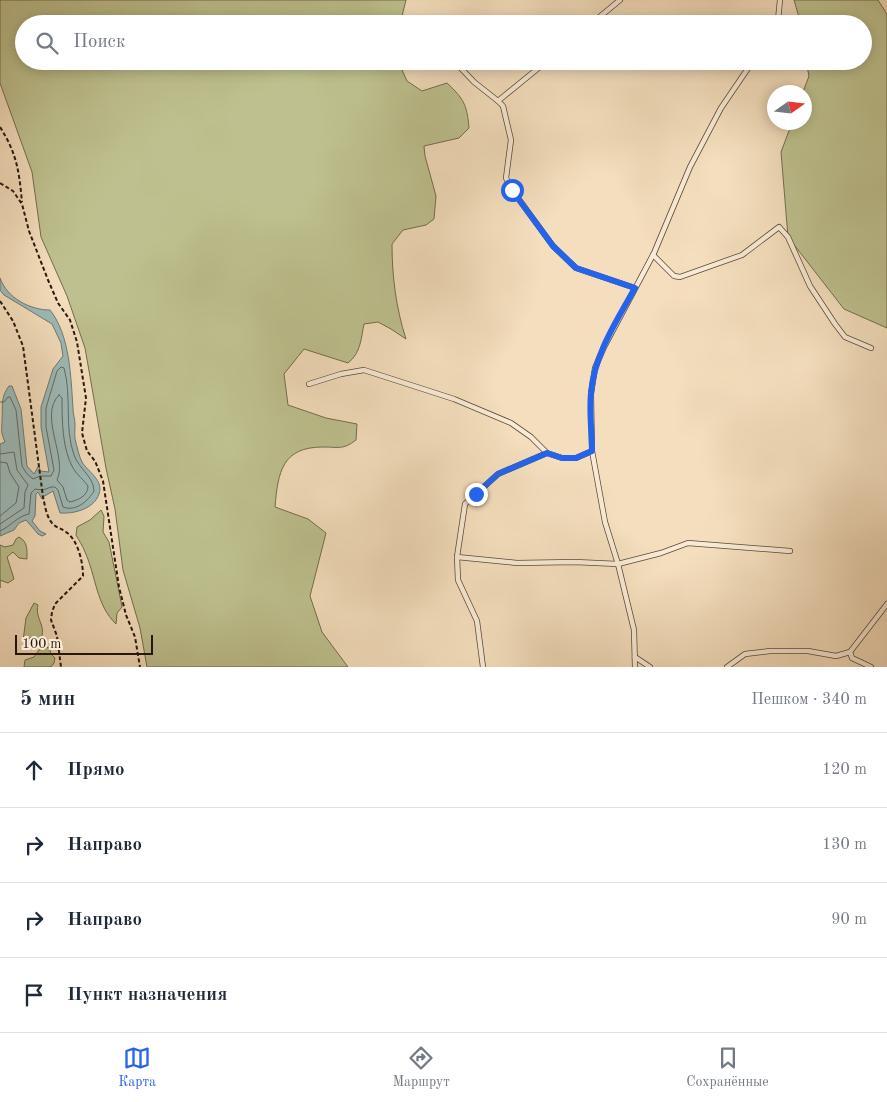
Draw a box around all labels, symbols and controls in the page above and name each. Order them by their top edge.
search box [15,15,872,70]
icon: search [33,29,61,57]
text: Поиск [73,33,125,52]
north arrow [767,85,812,130]
route start [501,179,524,202]
route end [465,483,488,506]
scale bar [15,632,152,655]
text: 100 m [22,637,61,651]
text: 5 мин [20,689,75,710]
text: Пешком · 340 m [751,692,867,708]
icon: ahead [20,756,48,784]
text: Прямо [67,761,125,780]
text: 120 m [822,762,867,778]
icon: right [20,831,48,859]
text: Направо [67,836,142,855]
text: 130 m [822,837,867,853]
icon: right [20,906,48,934]
text: Направо [67,911,142,930]
text: 90 m [831,912,867,928]
icon: arrive [20,981,48,1009]
text: Пункт назначения [67,986,227,1005]
tab: Карта [118,1044,156,1091]
tab: Маршрут [392,1044,450,1091]
tab: Сохранённые [686,1044,769,1091]

